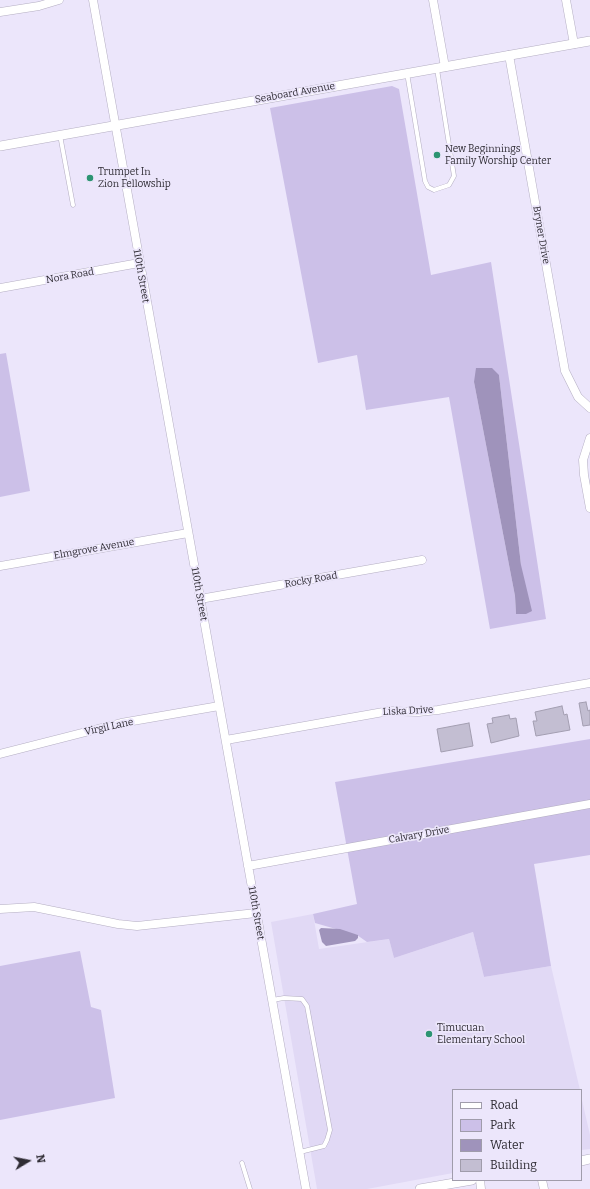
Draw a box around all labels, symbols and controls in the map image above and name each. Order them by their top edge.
street label: Seaboard Avenue [254,80,336,106]
place label: New Beginnings Family Worship Center [445,143,551,166]
marker: New Beginnings Family Worship Center [432,150,442,160]
place label: Trumpet In Zion Fellowship [98,166,171,190]
marker: Trumpet In Zion Fellowship [85,173,95,183]
street label: Bryner Drive [530,205,552,265]
street label: 110th Street [130,248,152,304]
street label: Nora Road [45,266,95,286]
street label: Elmgrove Avenue [53,536,135,562]
street label: 110th Street [188,566,210,622]
street label: Rocky Road [284,569,338,591]
street label: Liska Drive [382,704,434,718]
street label: Virgil Lane [83,716,135,738]
street label: Calvary Drive [388,824,450,846]
street label: 110th Street [245,885,267,941]
place label: Timucuan Elementary School [437,1022,525,1046]
marker: Timucuan Elementary School [424,1029,434,1039]
legend [452,1089,582,1181]
text: Road [490,1098,518,1112]
text: Park [490,1118,515,1132]
text: Water [490,1138,524,1152]
north arrow [8,1141,48,1181]
text: N [33,1154,47,1164]
text: Building [490,1158,537,1172]

